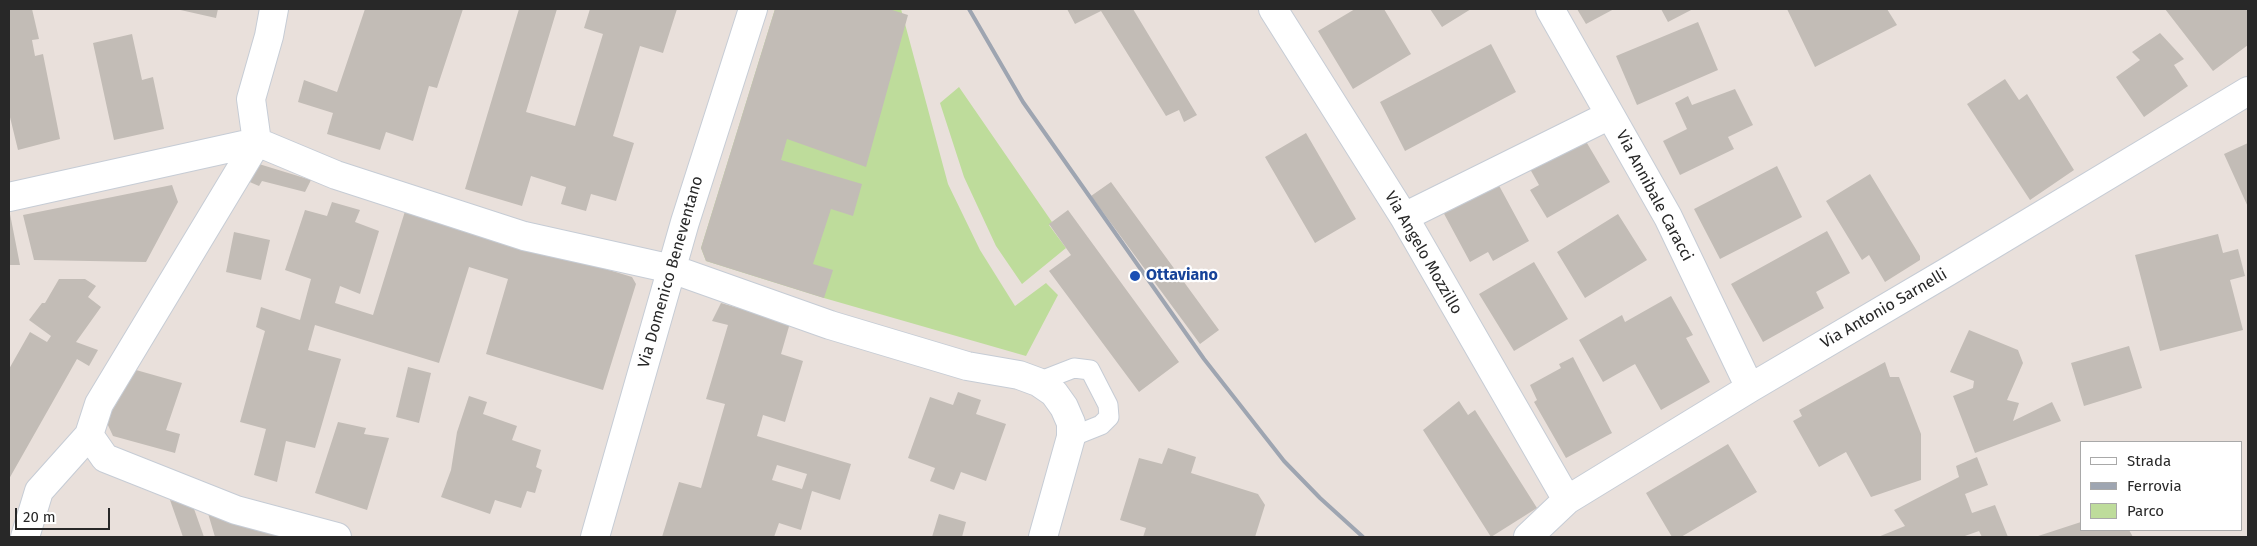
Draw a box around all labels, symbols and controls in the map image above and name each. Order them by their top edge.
street label: Via Annibale Caracci [1611,127,1697,265]
street label: Via Domenico Beneventano [634,174,708,370]
street label: Via Angelo Mozzillo [1380,188,1466,318]
street label: Via Antonio Sarnelli [1817,265,1951,353]
place label: Ottaviano [1146,266,1218,286]
marker: Ottaviano [1128,269,1142,283]
legend [2080,441,2242,531]
text: Strada [2127,452,2171,470]
text: Ferrovia [2127,477,2182,495]
scale bar [18,498,112,530]
text: Parco [2127,502,2164,520]
text: 20 m [23,508,56,526]

